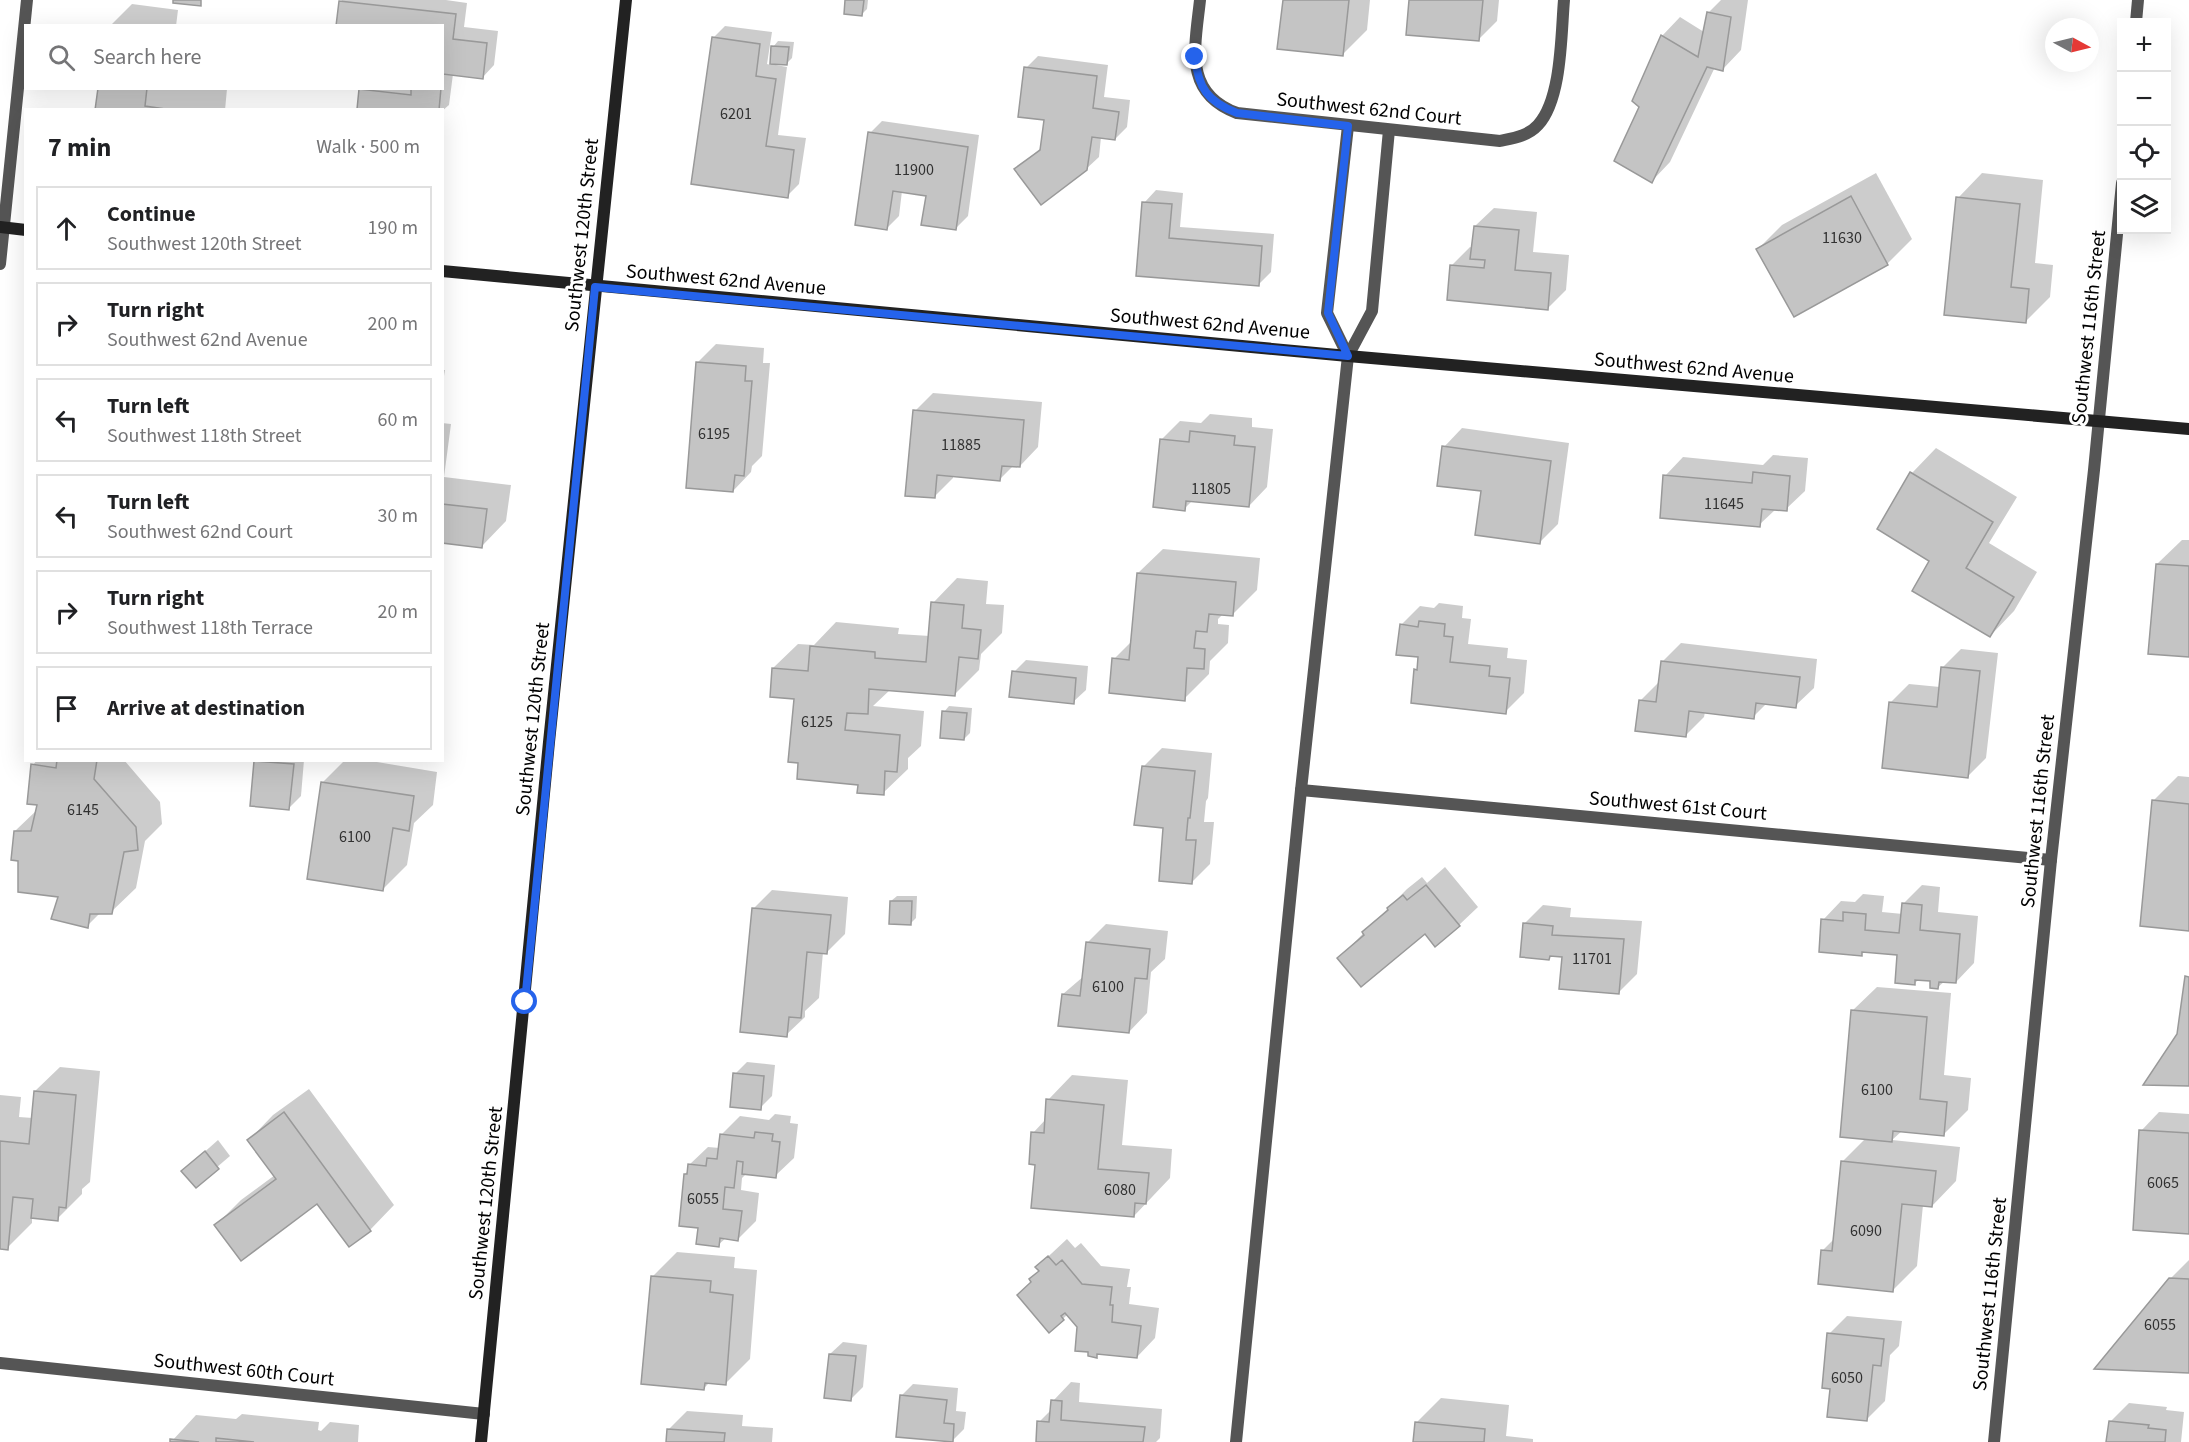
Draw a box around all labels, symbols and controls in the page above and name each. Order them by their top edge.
north arrow [2045,18,2099,72]
map controls [2117,18,2171,234]
button: + [2117,18,2171,72]
search box [24,24,444,90]
icon: search [45,41,78,74]
text: Search here [93,41,201,73]
route end [1181,43,1207,69]
button: − [2117,72,2171,126]
street label: Southwest 62nd Court [1275,85,1463,133]
house number: 6201 [720,103,752,125]
button: locate [2117,126,2171,180]
text: 7 min [48,129,111,166]
text: Walk · 500 m [316,133,420,161]
street label: Southwest 120th Street [558,137,606,333]
house number: 11900 [894,159,934,181]
button: layers [2117,180,2171,234]
text: Continue [107,198,196,230]
icon: ahead [50,212,83,245]
text: 190 m [368,214,418,242]
house number: 11630 [1822,227,1862,249]
street label: Southwest 116th Street [2065,229,2113,425]
text: Southwest 120th Street [107,230,302,258]
street label: Southwest 62nd Avenue [625,257,827,303]
text: Turn right [107,294,204,326]
street label: Southwest 62nd Avenue [1109,301,1311,347]
icon: right [50,308,83,341]
text: 200 m [368,310,418,338]
text: Southwest 62nd Avenue [107,326,308,354]
street label: Southwest 62nd Avenue [1593,345,1795,391]
text: Turn left [107,390,189,422]
icon: left [50,404,83,437]
text: 60 m [378,406,418,434]
text: Southwest 118th Street [107,422,302,450]
house number: 6195 [698,423,730,445]
house number: 11885 [941,434,981,456]
house number: 11805 [1191,478,1231,500]
text: Turn left [107,486,189,518]
house number: 11645 [1704,493,1744,515]
icon: left [50,500,83,533]
text: 30 m [378,502,418,530]
text: Southwest 62nd Court [107,518,293,546]
text: Turn right [107,582,204,614]
icon: right [50,596,83,629]
text: 20 m [378,598,418,626]
text: Southwest 118th Terrace [107,614,313,642]
street label: Southwest 120th Street [509,621,557,817]
icon: arrive [50,692,83,725]
text: Arrive at destination [107,692,305,724]
house number: 6125 [801,711,833,733]
street label: Southwest 116th Street [2014,713,2062,909]
street label: Southwest 61st Court [1588,784,1768,828]
house number: 6145 [67,799,99,821]
house number: 6100 [339,826,371,848]
house number: 11701 [1572,948,1612,970]
house number: 6100 [1092,976,1124,998]
route start [511,988,537,1014]
house number: 6100 [1861,1079,1893,1101]
street label: Southwest 120th Street [462,1105,510,1301]
house number: 6065 [2147,1172,2179,1194]
house number: 6080 [1104,1179,1136,1201]
house number: 6055 [687,1188,719,1210]
street label: Southwest 116th Street [1966,1196,2014,1392]
house number: 6090 [1850,1220,1882,1242]
house number: 6055 [2144,1314,2176,1336]
street label: Southwest 60th Court [152,1347,336,1393]
house number: 6050 [1831,1367,1863,1389]

